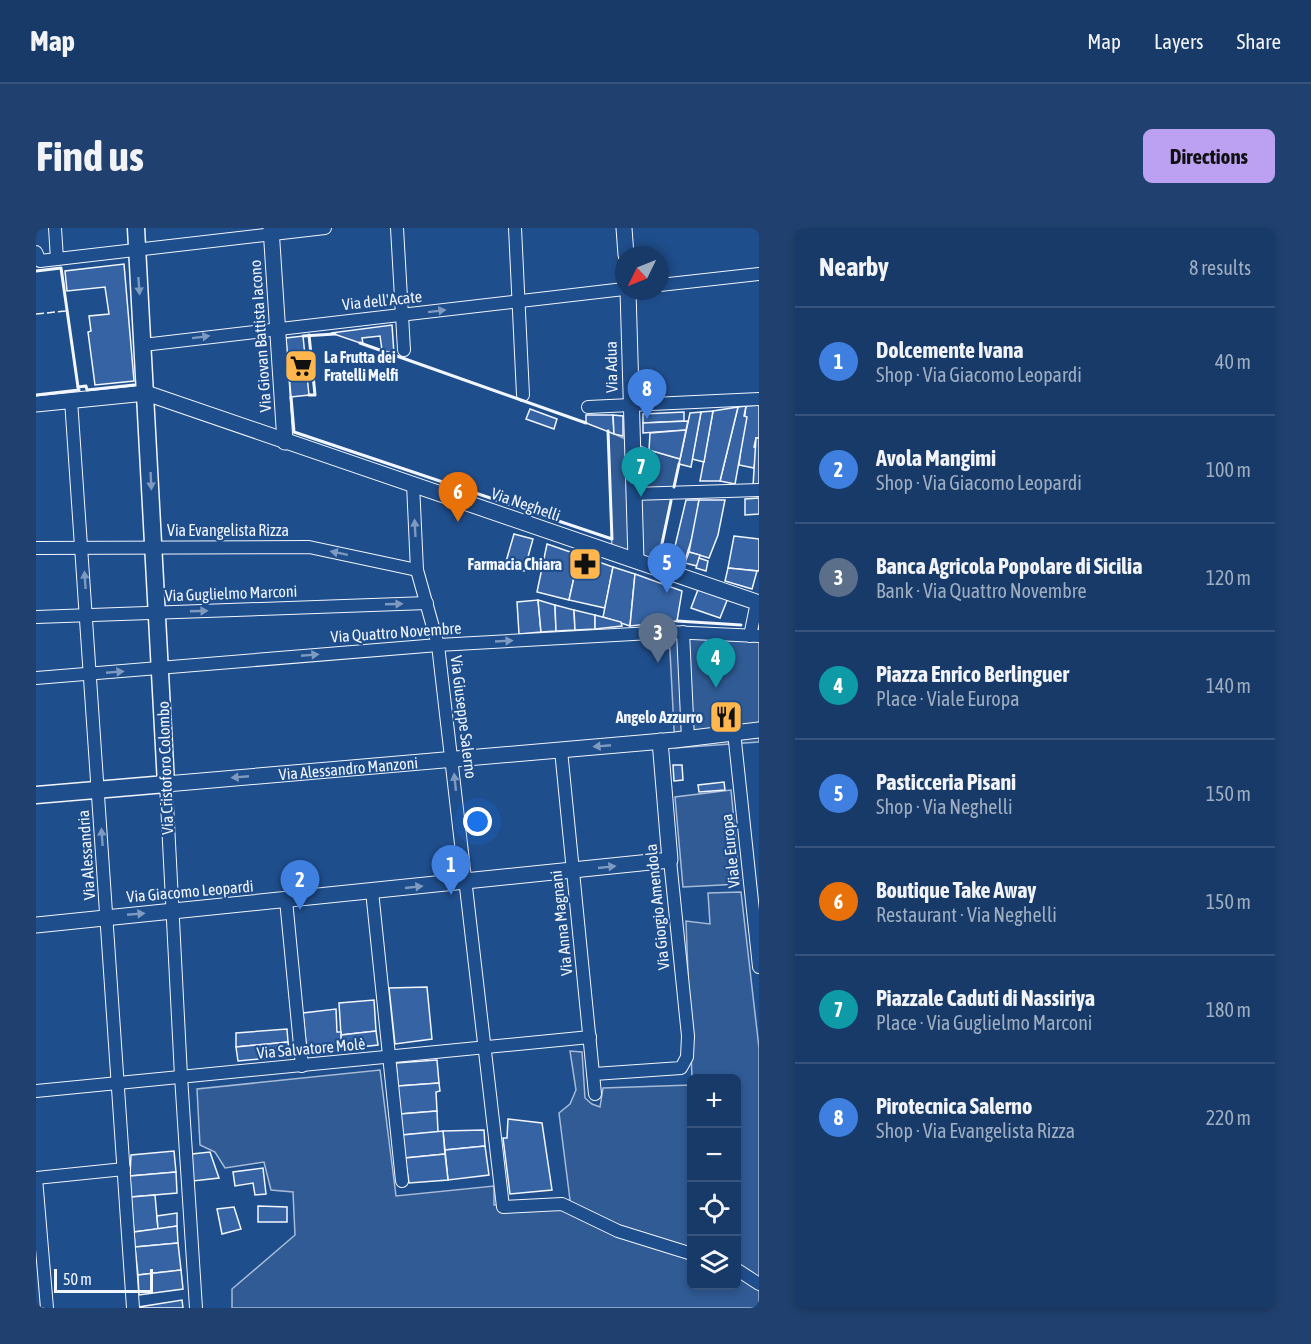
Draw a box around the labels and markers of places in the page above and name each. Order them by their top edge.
supermarket icon: La Frutta dei Fratelli Melfi [283,348,319,384]
place label: La Frutta dei Fratelli Melfi [324,348,398,384]
pin: 8 [628,370,666,419]
pin: 7 [622,448,660,497]
pin: 6 [438,472,478,522]
pin: 5 [648,544,686,593]
pharmacy icon: Farmacia Chiara [567,546,603,582]
place label: Farmacia Chiara [468,555,562,573]
pin: 3 [638,614,678,663]
pin: 4 [696,638,736,688]
restaurant icon: Angelo Azzurro [708,699,744,735]
place label: Angelo Azzurro [615,708,703,726]
pin: 1 [432,846,470,895]
pin: 2 [280,860,320,910]

